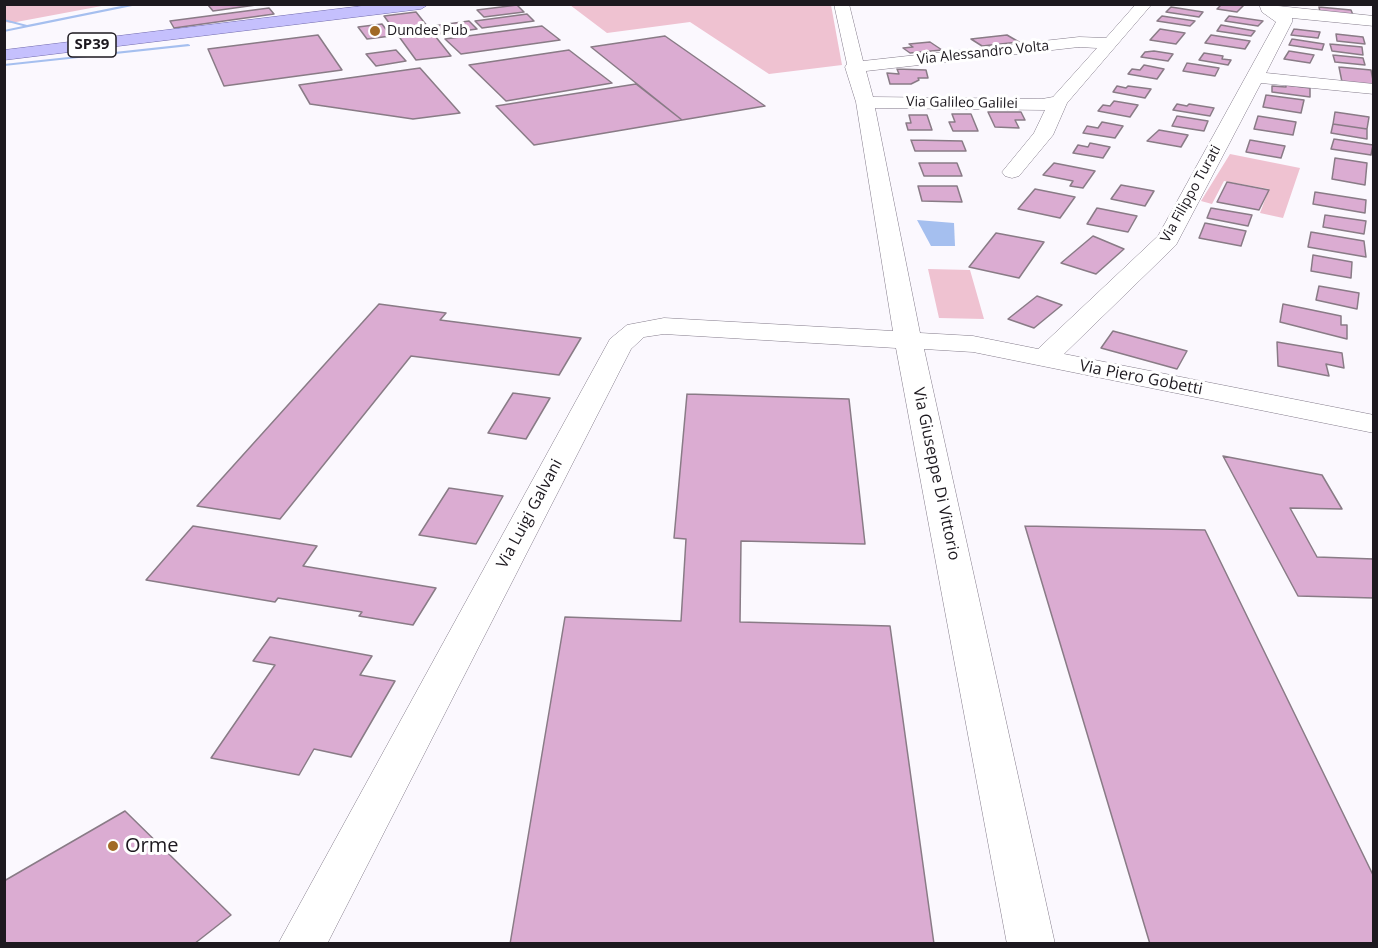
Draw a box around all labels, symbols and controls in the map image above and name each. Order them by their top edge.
place label: Dundee Pub [387,23,468,39]
marker: Dundee Pub [368,24,382,38]
road number: SP39 [68,33,116,57]
street label: Via Alessandro Volta [916,38,1050,68]
street label: Via Galileo Galilei [906,94,1018,112]
street label: Via Filippo Turati [1157,142,1225,246]
street label: Via Piero Gobetti [1078,357,1204,399]
street label: Via Giuseppe Di Vittorio [908,386,964,562]
street label: Via Luigi Galvani [493,456,567,572]
place label: Orme [125,834,178,858]
marker: Orme [106,839,120,853]

